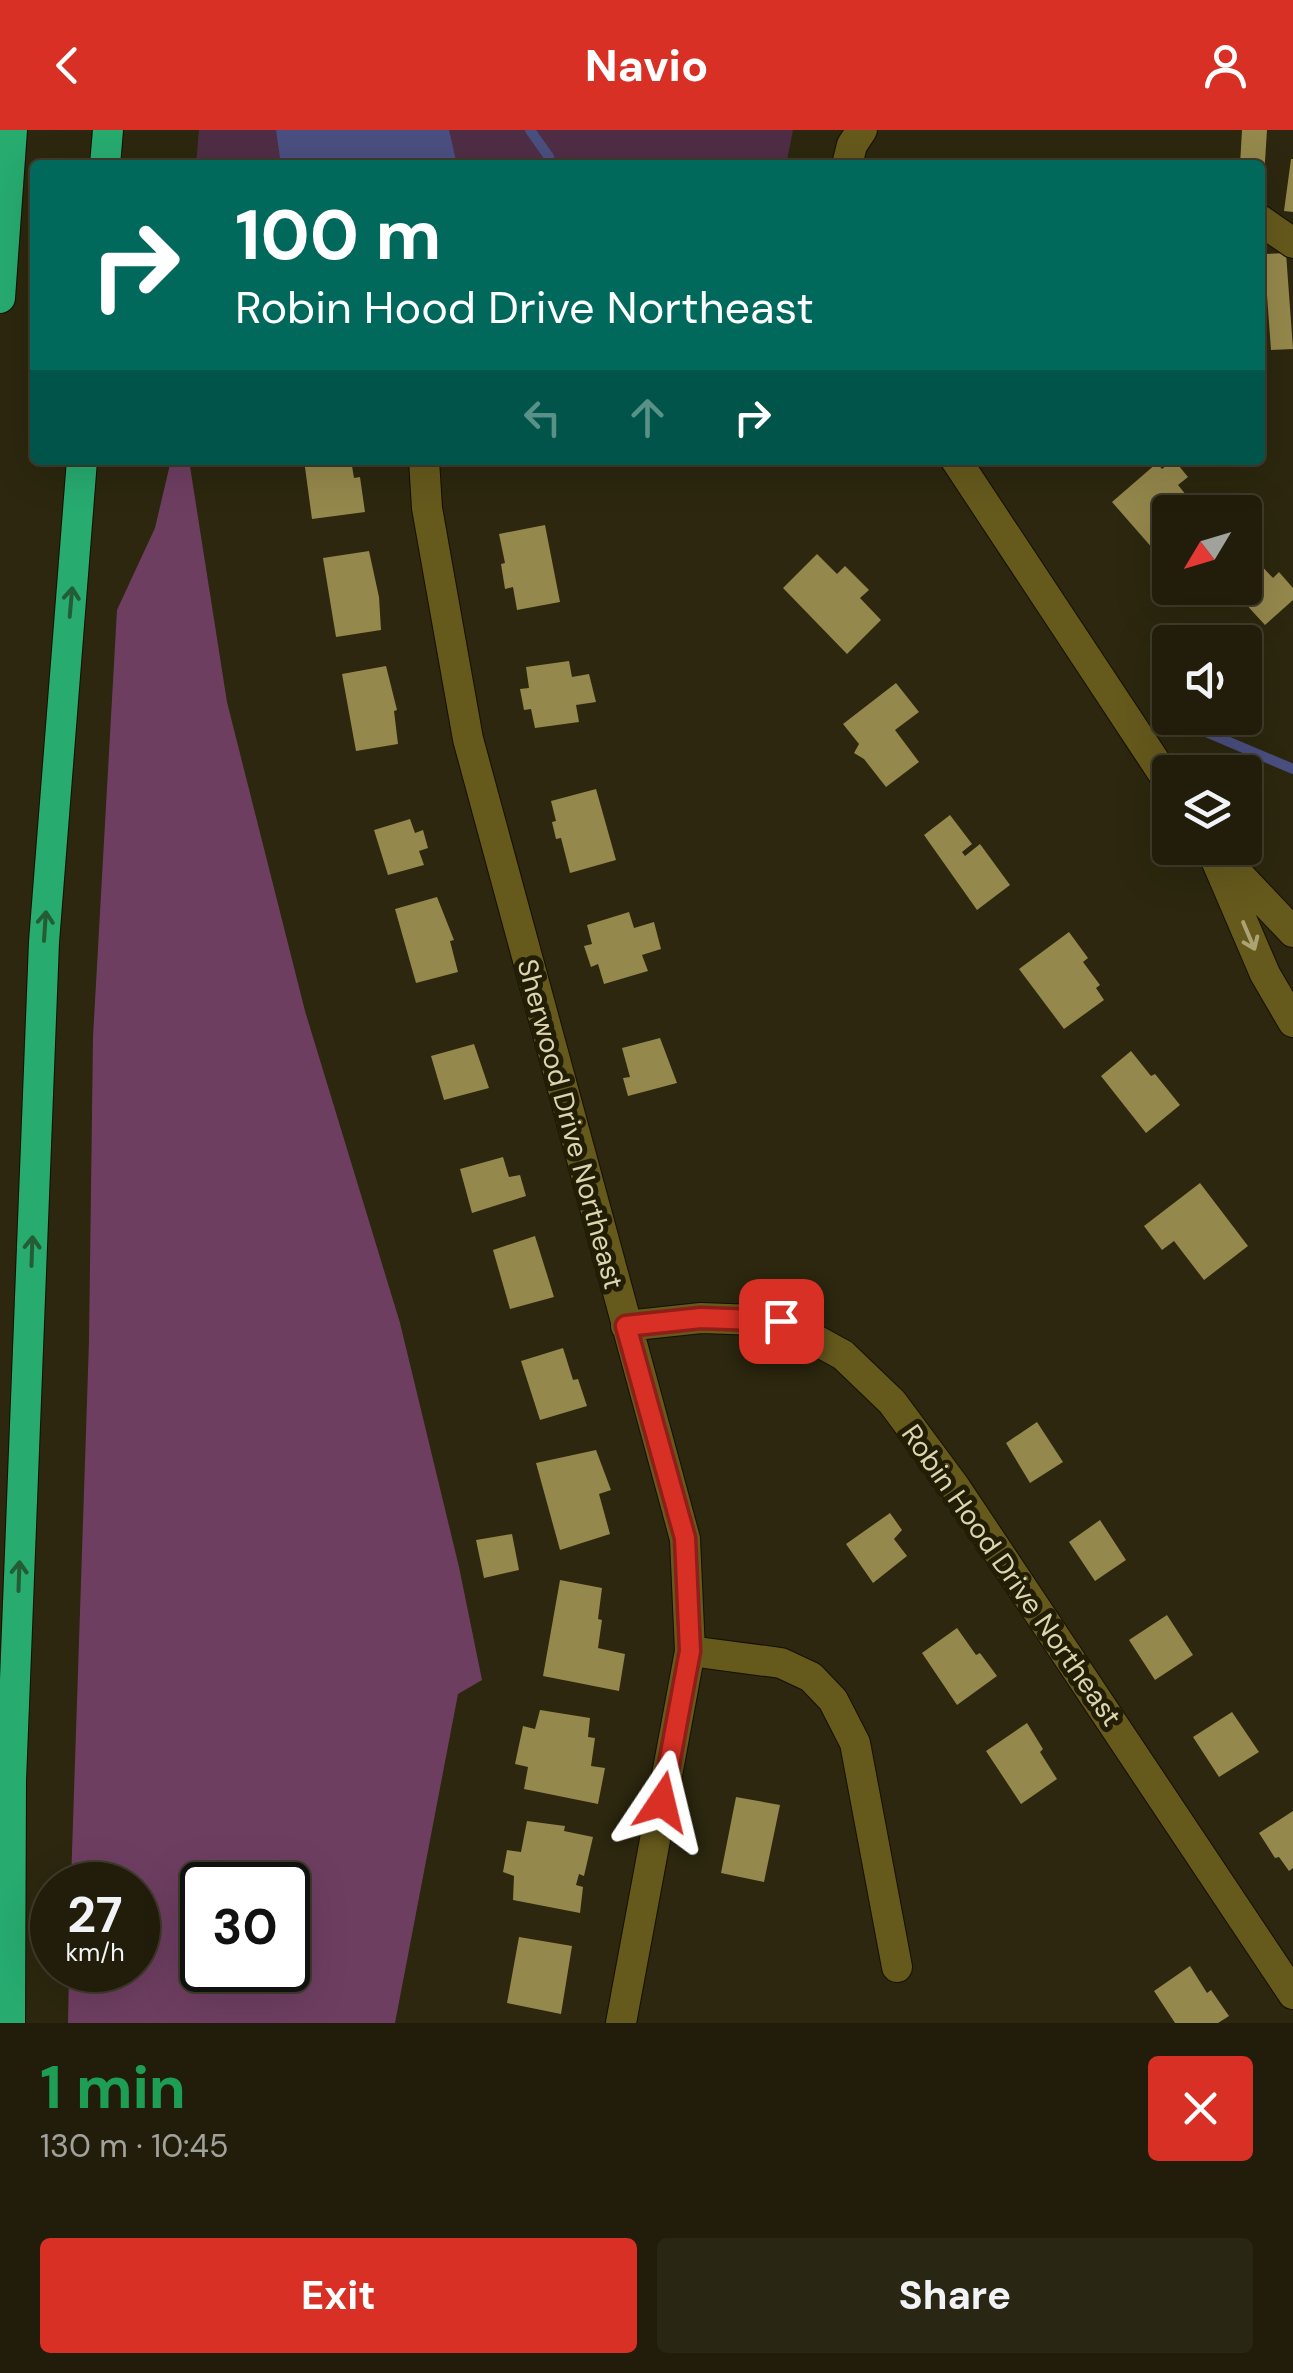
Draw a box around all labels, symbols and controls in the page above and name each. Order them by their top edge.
text: Navio [585,36,708,95]
icon: back [40,38,95,93]
icon: person [1198,38,1253,93]
text: 100 m [235,190,441,281]
icon: right [70,200,200,330]
text: Robin Hood Drive Northeast [235,278,814,337]
icon: left [515,390,570,445]
icon: ahead [620,390,675,445]
icon: right [725,390,780,445]
north arrow [1152,495,1262,605]
map controls [1152,495,1262,865]
one-way arrow [61,587,80,619]
button: sound [1152,625,1262,735]
button: layers [1152,755,1262,865]
one-way arrow [36,911,55,943]
one-way arrow [1241,920,1259,951]
street label: Sherwood Drive Northeast [509,955,632,1293]
one-way arrow [23,1235,42,1267]
pin [739,1279,824,1364]
icon: arrive [754,1294,809,1349]
street label: Robin Hood Drive Northeast [893,1417,1130,1733]
one-way arrow [10,1560,29,1592]
position arrow [610,1750,714,1854]
speed limit sign: 30 [180,1862,310,1992]
text: 27 [67,1882,123,1948]
text: km/h [65,1936,125,1969]
text: 1 min [40,2048,186,2127]
button: close [1148,2056,1253,2161]
text: 130 m · 10:45 [40,2125,228,2167]
button: Exit [40,2238,637,2353]
button: Share [657,2238,1253,2353]

